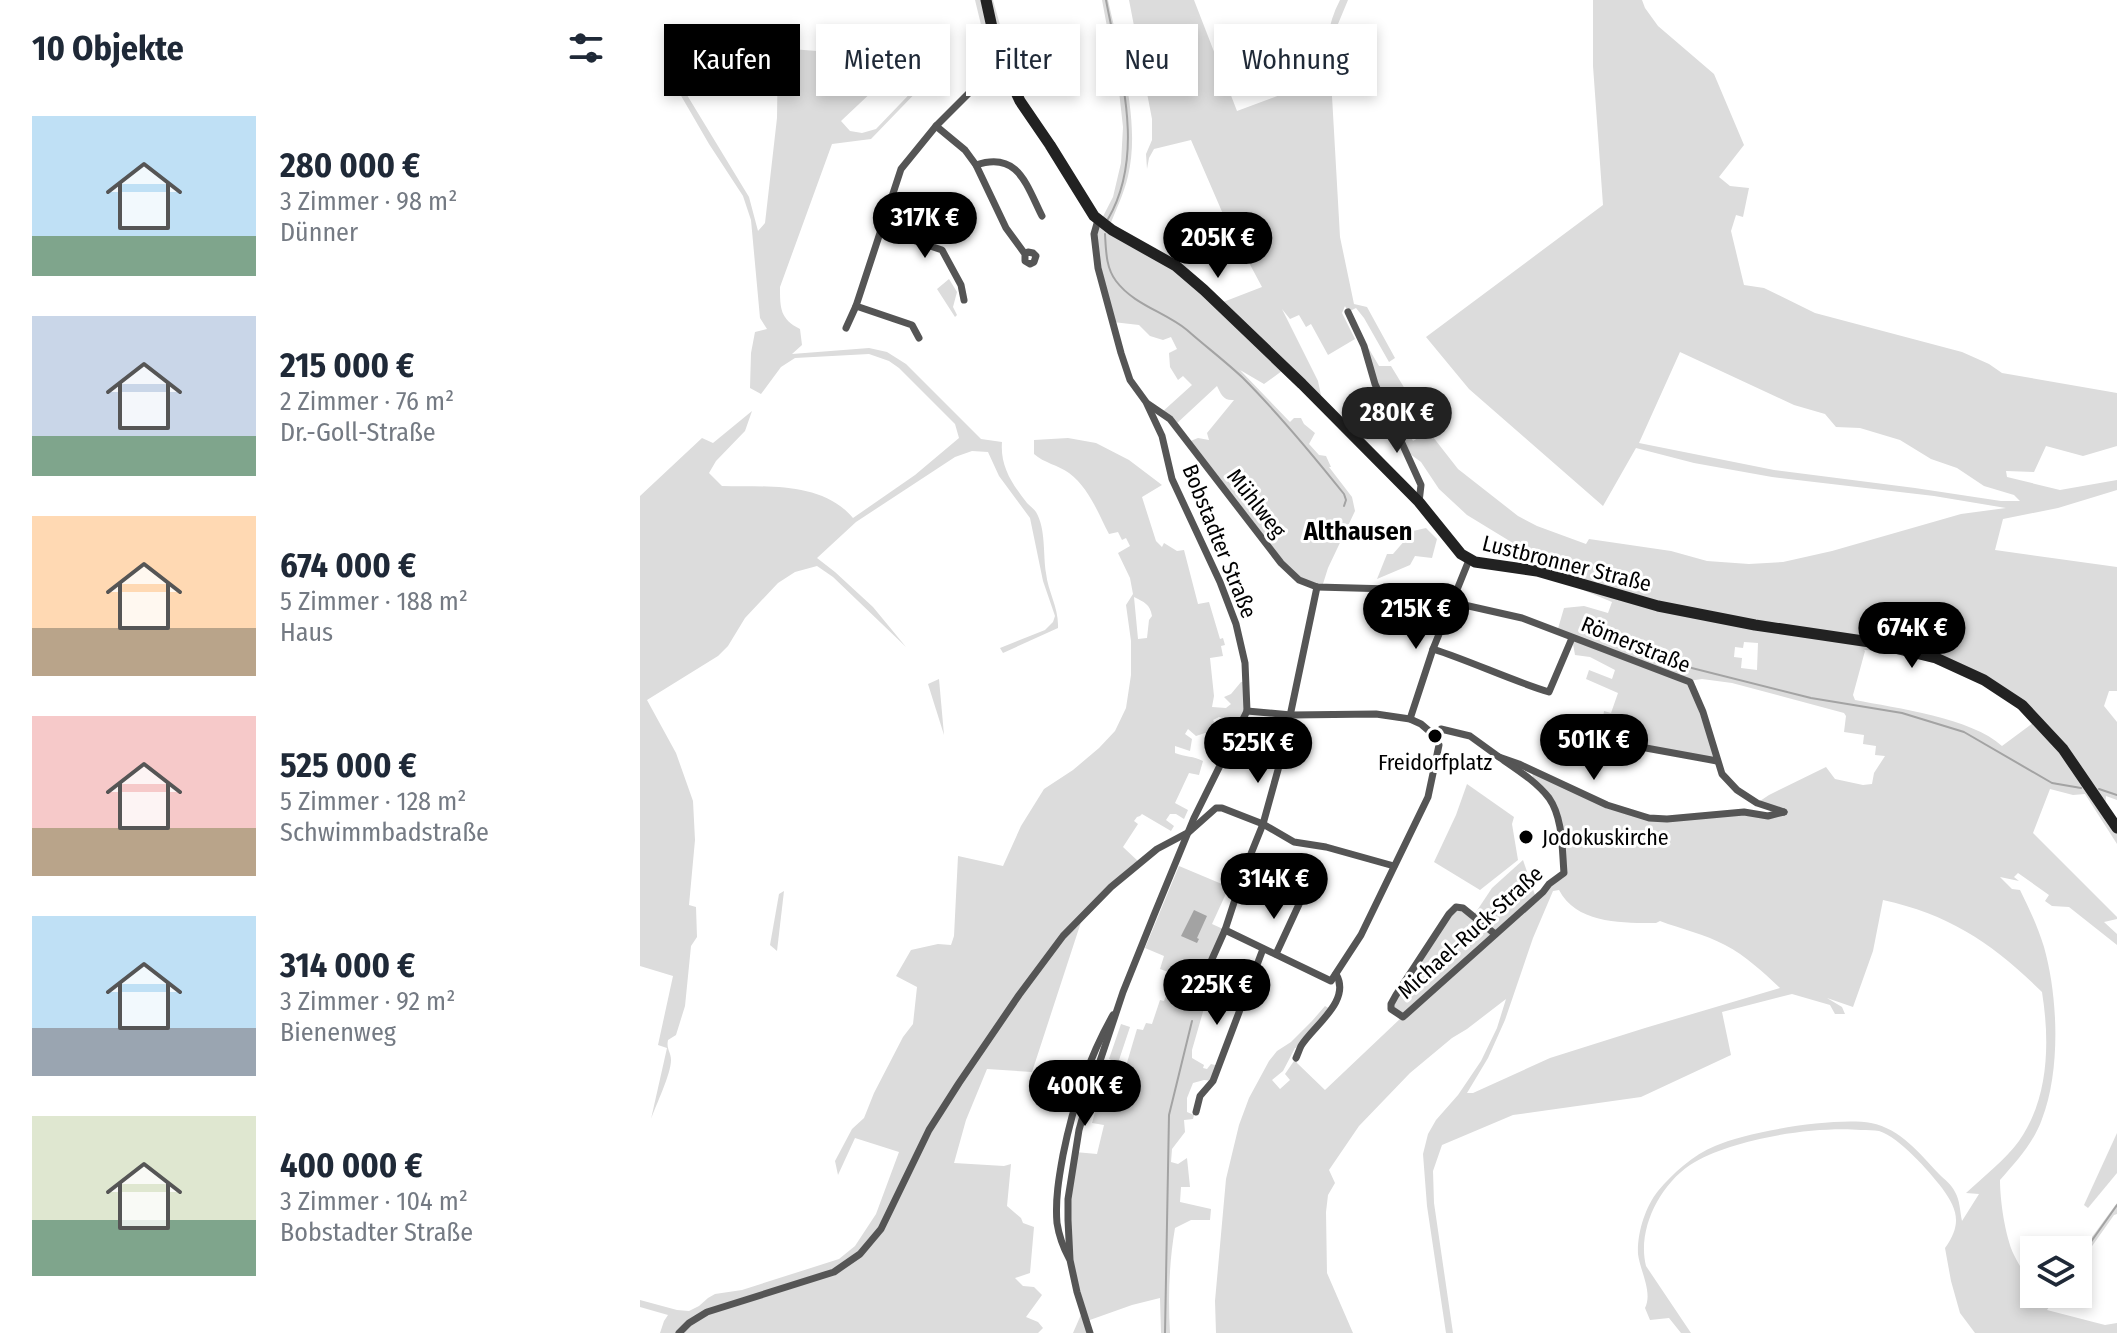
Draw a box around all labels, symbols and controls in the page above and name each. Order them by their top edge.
chip: Kaufen [664,24,800,96]
chip: Mieten [816,24,950,96]
chip: Filter [966,24,1080,96]
chip: Neu [1096,24,1198,96]
chip: Wohnung [1214,24,1377,96]
icon: filters [564,26,608,70]
text: 10 Objekte [32,28,184,69]
text: 280 000 € [280,145,420,186]
icon: home [96,148,192,244]
text: 3 Zimmer · 98 m² [280,186,457,217]
pin: 317K € [860,192,990,260]
text: 317K € [891,202,959,233]
pin: 205K € [1153,212,1283,280]
text: Dünner [280,217,358,248]
text: 205K € [1181,222,1255,253]
text: 215 000 € [280,345,414,386]
icon: home [96,348,192,444]
text: 2 Zimmer · 76 m² [280,386,454,417]
pin: 280K € [1332,387,1462,455]
text: 280K € [1360,397,1434,428]
text: Dr.-Goll-Straße [280,417,436,448]
street label: Bobstadter Straße [1176,460,1263,622]
street label: Mühlweg [1221,463,1292,544]
district label: Althausen [1303,516,1412,547]
street label: Lustbronner Straße [1480,529,1654,598]
text: 674 000 € [280,545,416,586]
icon: home [96,548,192,644]
pin: 215K € [1351,583,1481,651]
text: 5 Zimmer · 188 m² [280,586,468,617]
text: 215K € [1381,593,1451,624]
pin: 674K € [1847,602,1977,670]
street label: Römerstraße [1577,610,1694,679]
text: 674K € [1876,612,1948,643]
text: Haus [280,617,333,648]
pin: 501K € [1529,714,1659,782]
pin: 525K € [1193,717,1323,785]
text: 501K € [1558,724,1630,755]
text: 525K € [1222,727,1294,758]
marker: Freidorfplatz [1426,727,1444,745]
text: 525 000 € [280,745,417,786]
icon: home [96,748,192,844]
place label: Freidorfplatz [1378,749,1492,776]
text: 5 Zimmer · 128 m² [280,786,467,817]
text: Schwimmbadstraße [280,817,489,848]
place label: Jodokuskirche [1542,824,1669,851]
marker: Jodokuskirche [1517,828,1535,846]
pin: 314K € [1209,853,1339,921]
street label: Michael-Ruck-Straße [1392,860,1548,1005]
text: 314K € [1239,863,1309,894]
text: 314 000 € [280,945,415,986]
icon: home [96,948,192,1044]
pin: 225K € [1152,959,1282,1027]
text: 225K € [1181,969,1253,1000]
text: 3 Zimmer · 92 m² [280,986,455,1017]
text: Bienenweg [280,1017,396,1048]
pin: 400K € [1020,1060,1150,1128]
text: 400K € [1047,1070,1123,1101]
text: 400 000 € [280,1145,423,1186]
icon: home [96,1148,192,1244]
text: 3 Zimmer · 104 m² [280,1186,468,1217]
text: Bobstadter Straße [280,1217,473,1248]
map controls [2020,1236,2092,1308]
button: layers [2020,1236,2092,1308]

